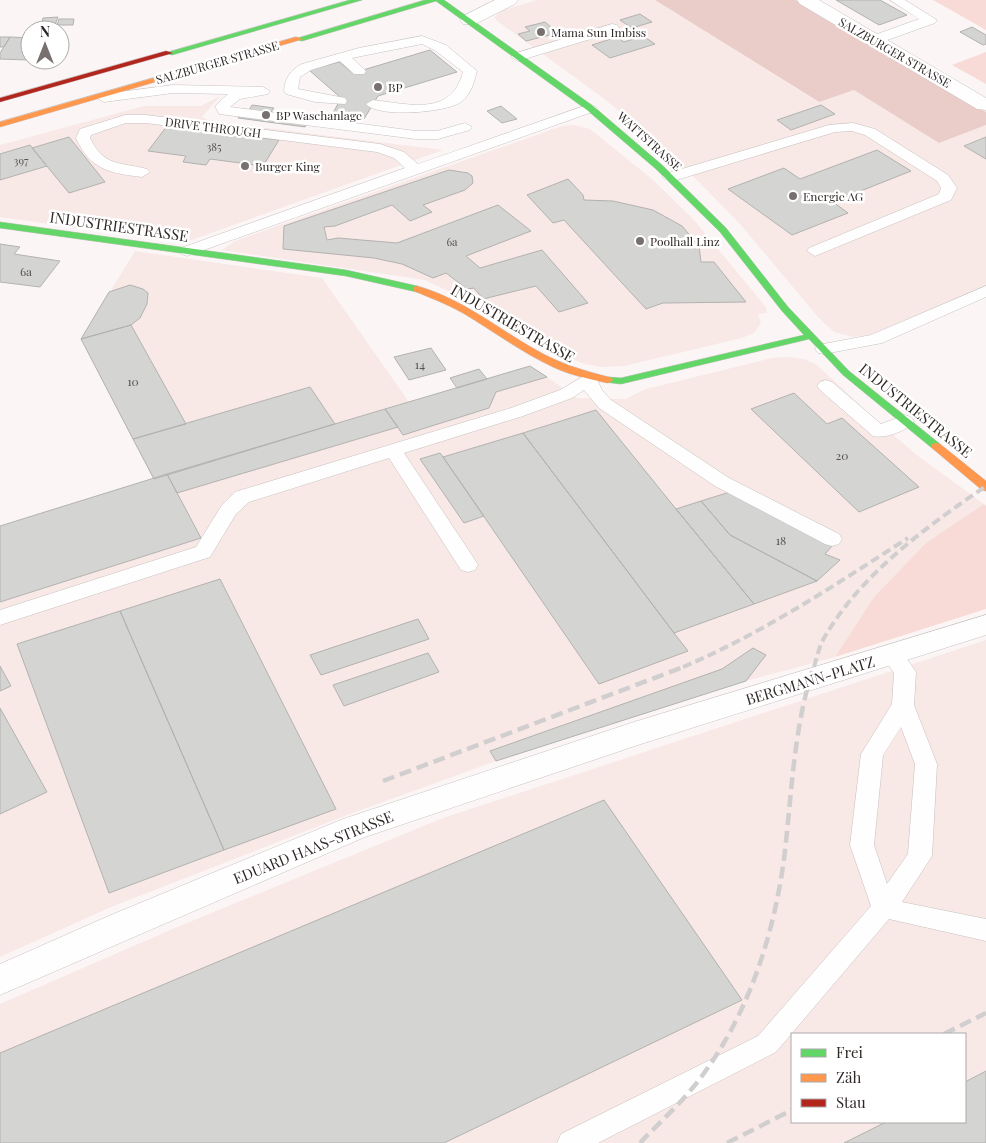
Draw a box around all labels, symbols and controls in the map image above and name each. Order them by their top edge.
street label: SALZBURGER STRASSE [836,13,954,91]
north arrow [20,20,70,70]
text: N [40,22,50,41]
place label: Mama Sun Imbiss [551,24,646,40]
marker: Mama Sun Imbiss [535,26,547,38]
street label: SALZBURGER STRASSE [154,37,280,87]
place label: BP [388,79,402,95]
marker: BP [372,81,384,93]
place label: BP Waschanlage [276,107,362,123]
street label: WATTSTRASSE [614,107,686,174]
marker: BP Waschanlage [260,109,272,121]
street label: DRIVE THROUGH [164,113,262,141]
house number: 385 [206,139,222,154]
house number: 397 [13,153,29,168]
place label: Burger King [255,158,321,174]
marker: Burger King [239,160,251,172]
place label: Energie AG [803,188,864,204]
marker: Energie AG [787,190,799,202]
street label: INDUSTRIESTRASSE [48,206,190,246]
place label: Poolhall Linz [650,233,720,249]
house number: 6a [446,234,458,249]
marker: Poolhall Linz [634,235,646,247]
house number: 6a [20,263,32,279]
street label: INDUSTRIESTRASSE [447,279,579,367]
house number: 14 [415,356,425,372]
street label: INDUSTRIESTRASSE [855,358,977,462]
house number: 10 [127,373,139,389]
house number: 20 [836,447,848,463]
house number: 18 [776,532,786,548]
street label: BERGMANN-PLATZ [743,651,877,709]
street label: EDUARD HAAS-STRASSE [230,806,396,888]
legend [791,1033,966,1123]
text: Frei [836,1042,864,1062]
text: Zäh [836,1067,861,1087]
text: Stau [836,1092,866,1112]

